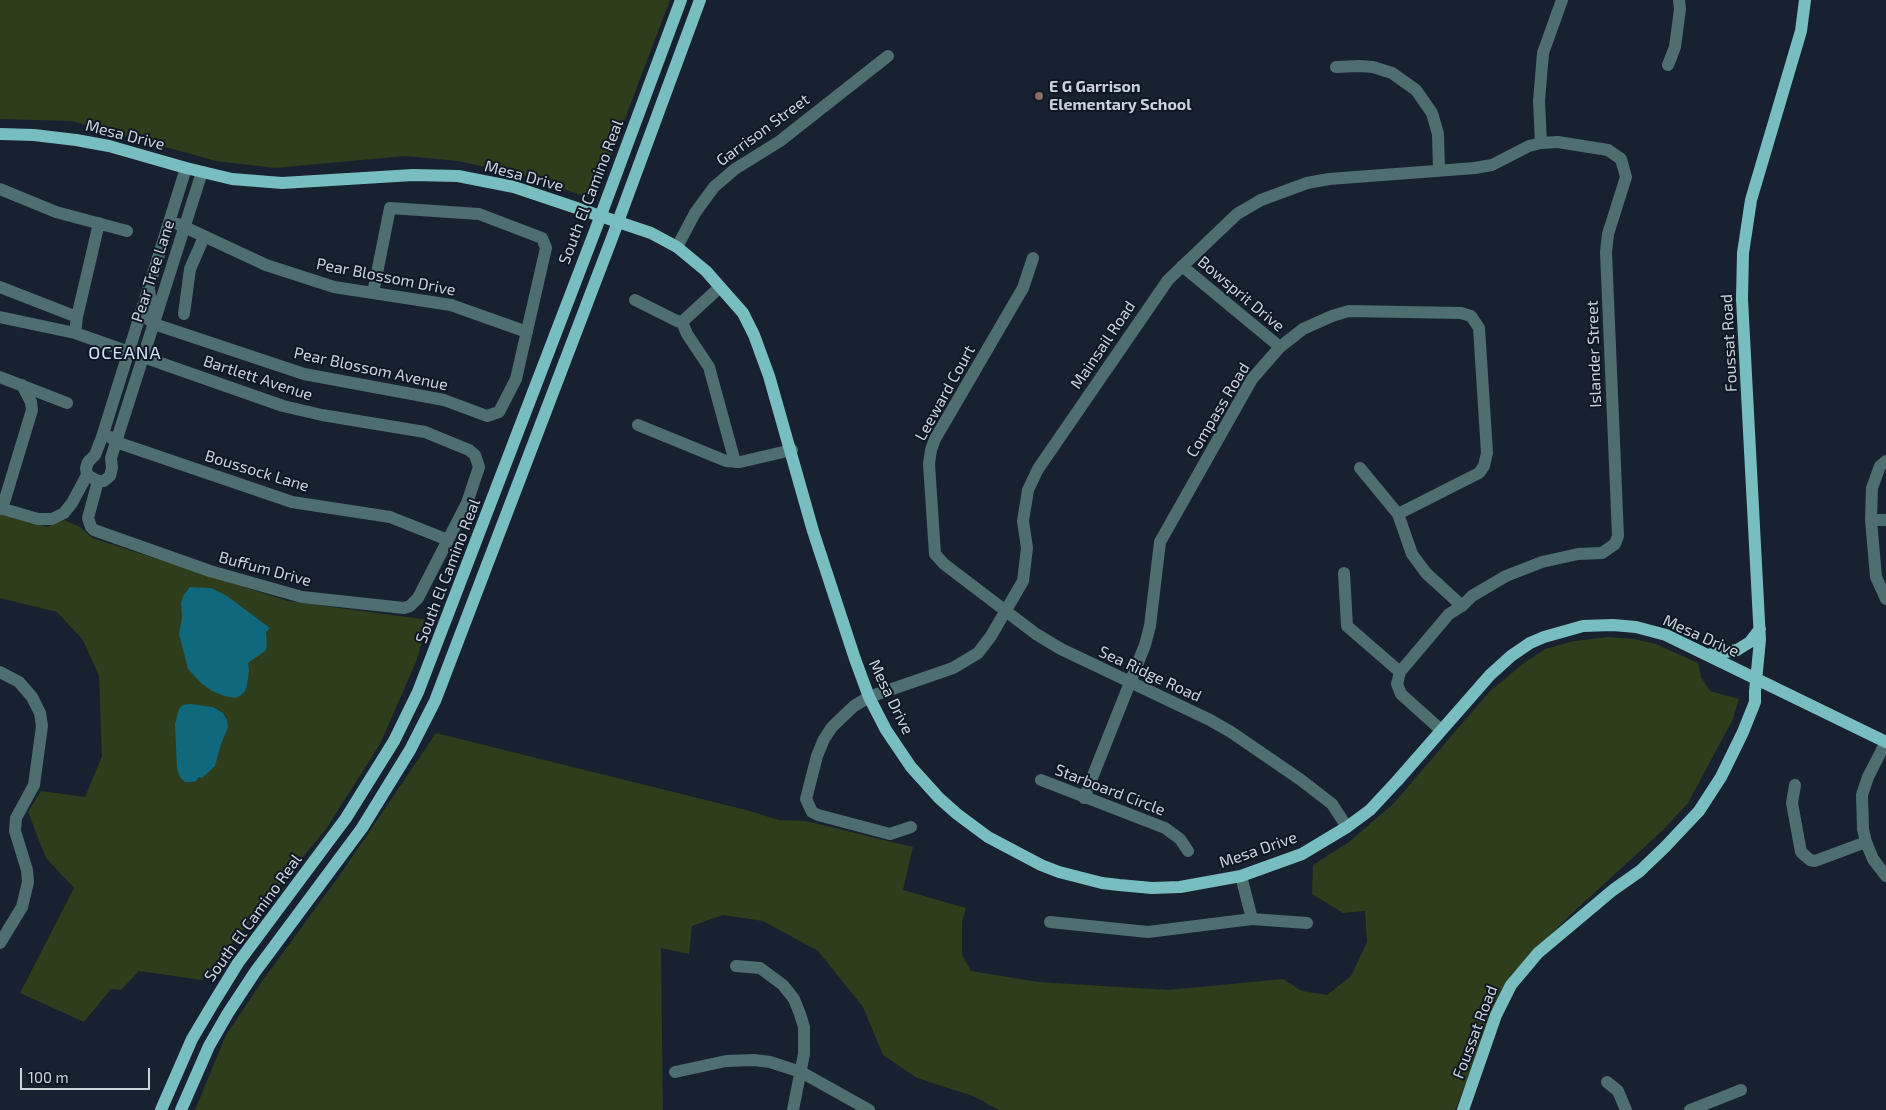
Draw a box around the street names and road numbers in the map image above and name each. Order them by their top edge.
street label: Garrison Street [713,90,813,170]
street label: Mesa Drive [83,116,167,154]
street label: South El Camino Real [555,117,627,267]
street label: Mesa Drive [482,156,566,196]
street label: Pear Tree Lane [127,217,179,325]
street label: Bowsprit Drive [1194,252,1288,336]
street label: Pear Blossom Drive [315,254,457,300]
street label: Foussat Road [1717,294,1741,392]
street label: Mainsail Road [1066,297,1140,393]
street label: Islander Street [1583,300,1605,408]
street label: Leeward Court [911,342,979,444]
street label: Pear Blossom Avenue [292,343,450,395]
street label: Bartlett Avenue [201,351,315,405]
street label: Compass Road [1182,359,1254,461]
street label: Boussock Lane [203,446,311,496]
street label: South El Camino Real [412,496,484,646]
street label: Buffum Drive [217,547,313,591]
street label: Mesa Drive [1660,611,1742,661]
street label: Sea Ridge Road [1096,642,1204,706]
street label: Mesa Drive [865,656,917,738]
street label: Starboard Circle [1052,760,1168,820]
street label: Mesa Drive [1217,828,1299,872]
street label: South El Camino Real [200,850,306,986]
street label: Foussat Road [1448,983,1502,1081]

